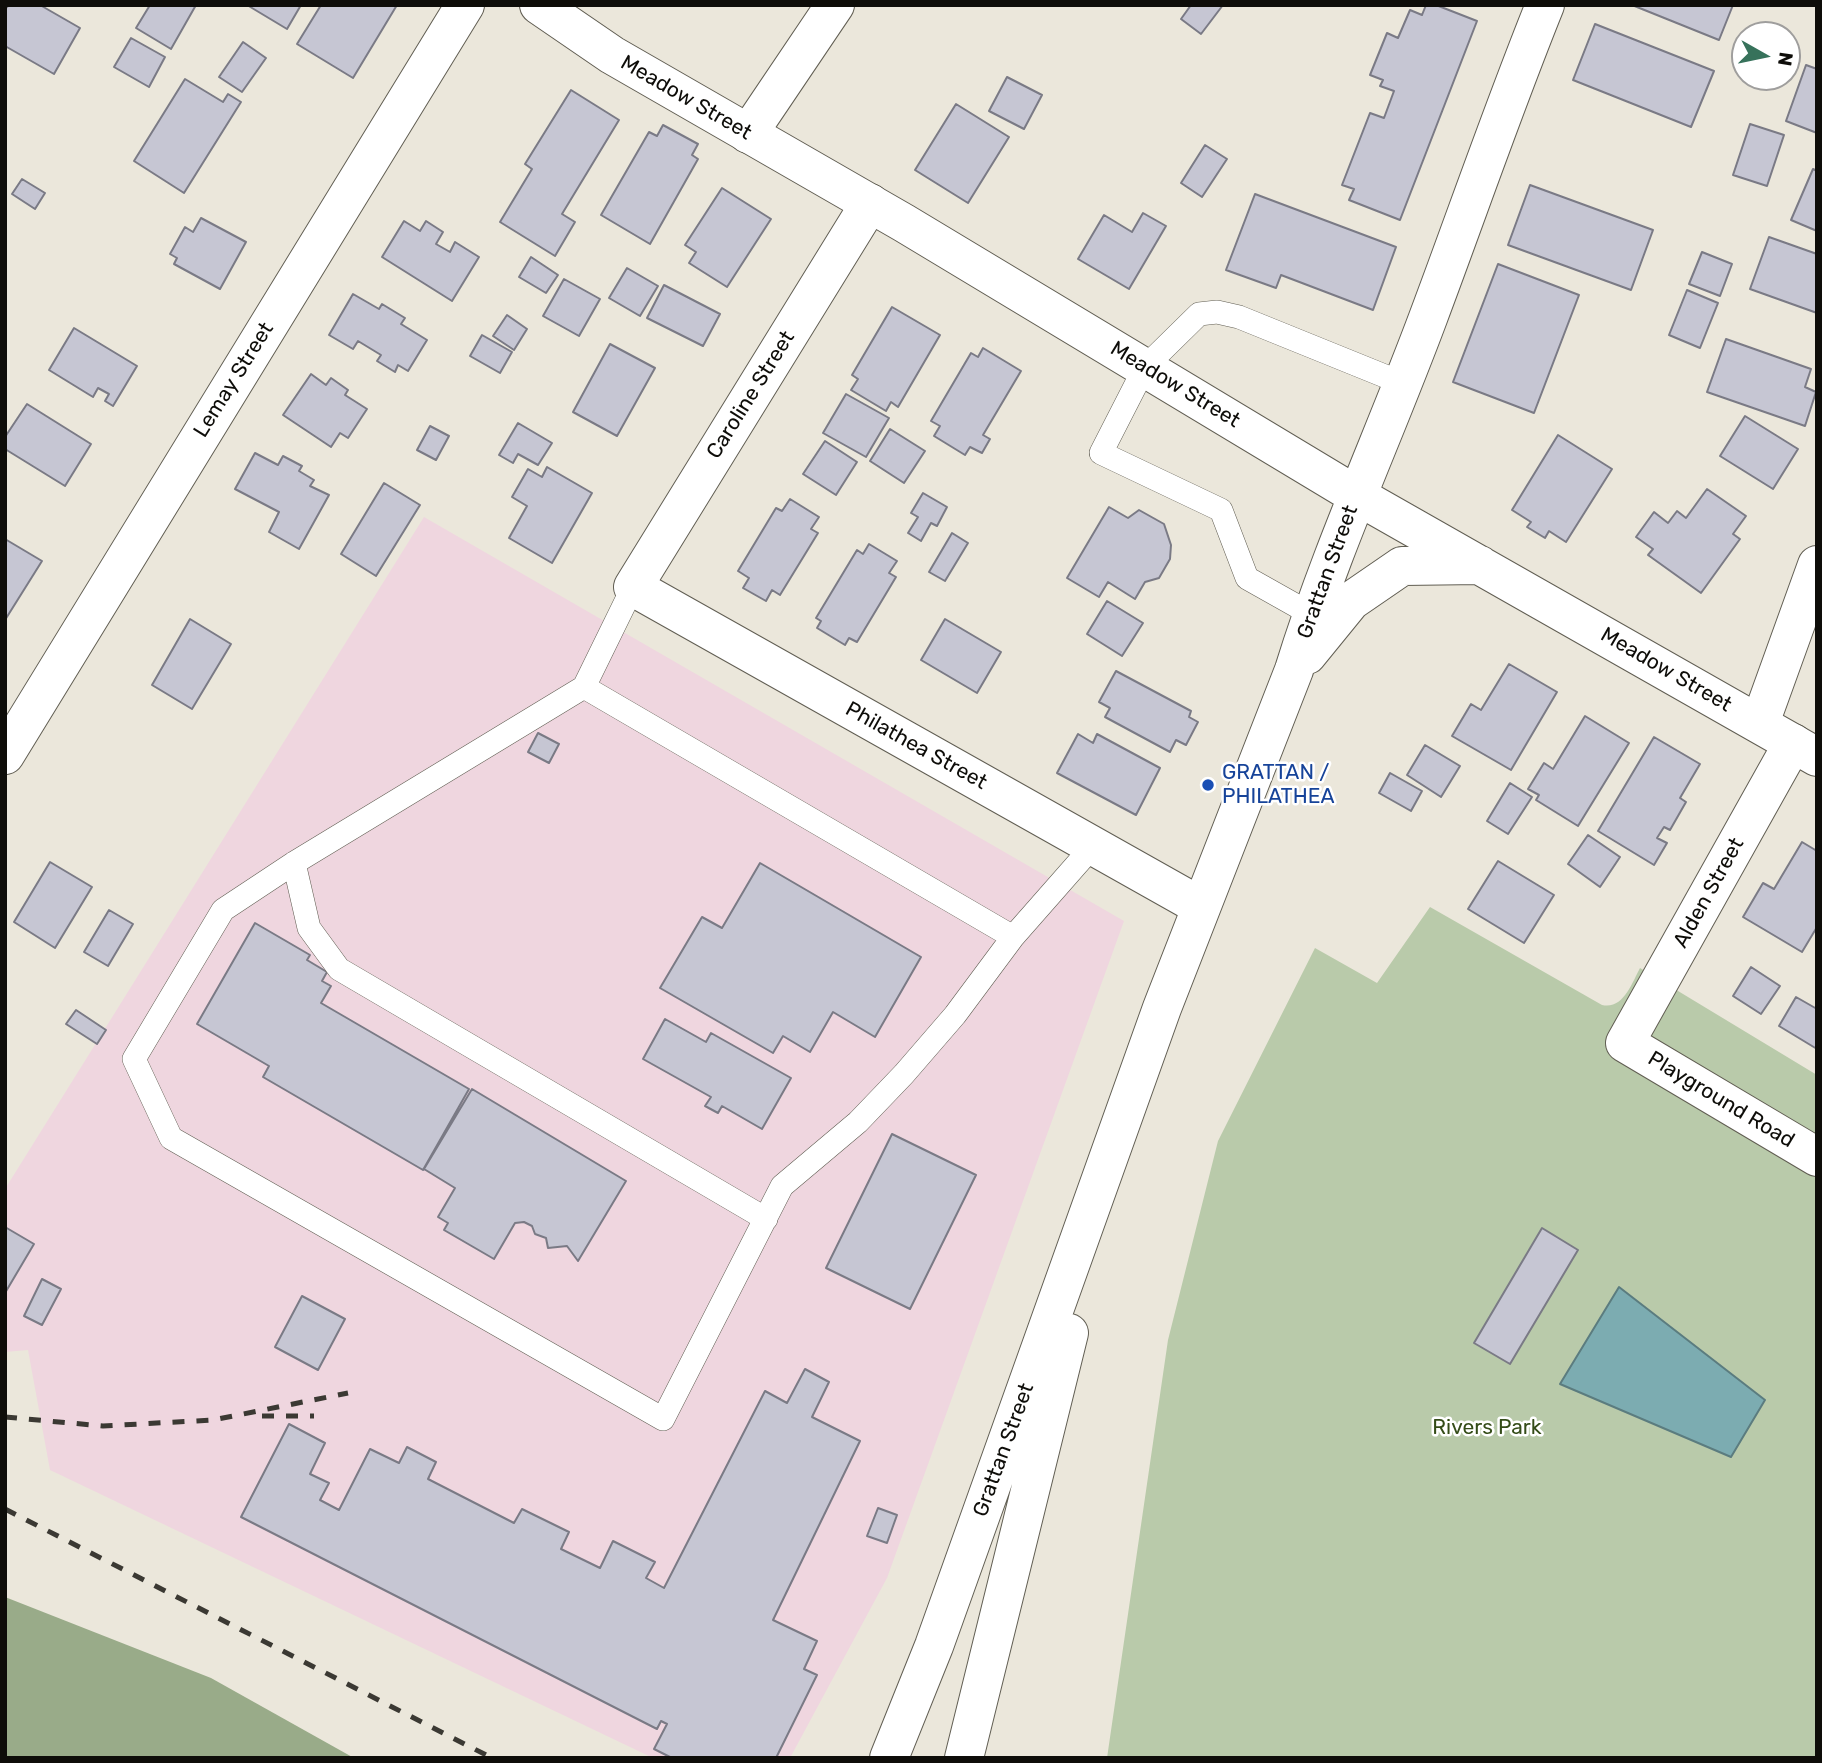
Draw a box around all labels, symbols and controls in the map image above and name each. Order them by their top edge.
north arrow [1731,21,1801,91]
street label: Meadow Street [616,50,756,146]
text: N [1773,50,1798,68]
street label: Lemay Street [189,318,279,442]
street label: Caroline Street [702,326,800,464]
street label: Meadow Street [1106,336,1244,434]
street label: Grattan Street [1292,502,1364,642]
street label: Meadow Street [1596,622,1736,718]
street label: Philathea Street [841,697,991,795]
place label: GRATTAN / PHILATHEA [1222,760,1334,810]
marker: GRATTAN / PHILATHEA [1200,777,1216,793]
street label: Alden Street [1668,834,1750,952]
street label: Playground Road [1643,1046,1799,1154]
street label: Grattan Street [968,1380,1040,1520]
park label: Rivers Park [1432,1415,1542,1441]

